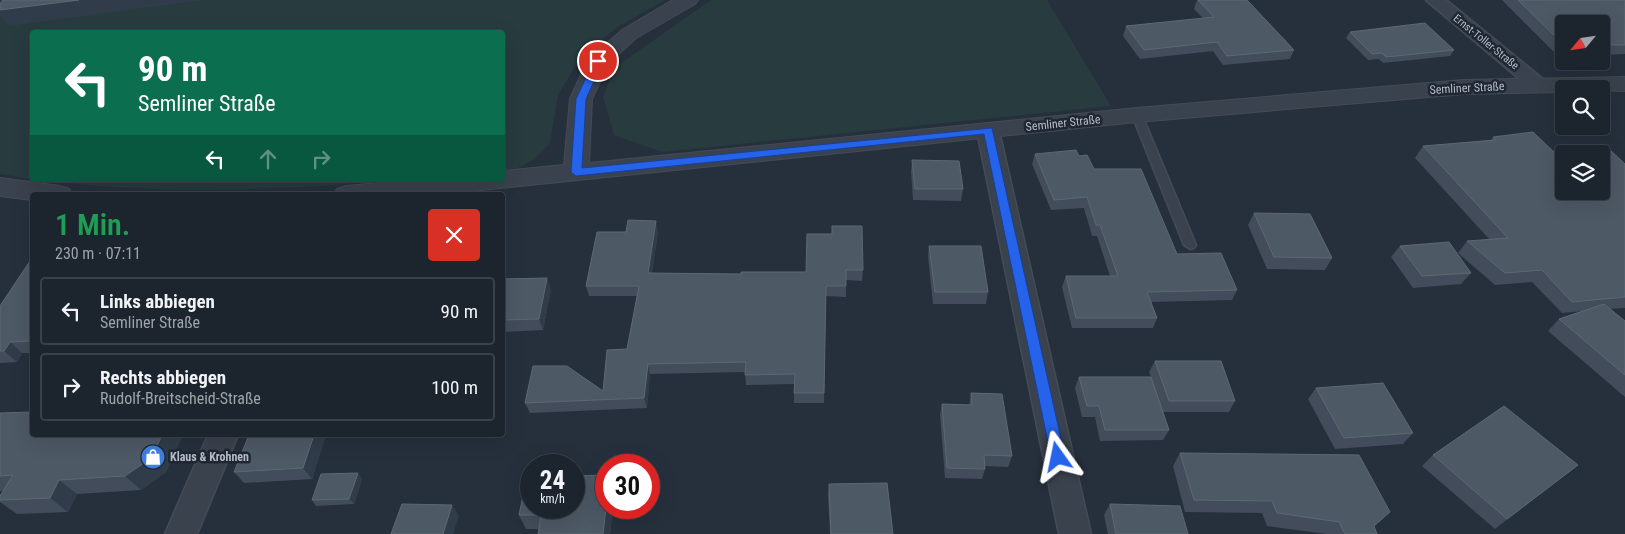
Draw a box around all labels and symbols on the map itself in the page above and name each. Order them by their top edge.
street label: Ernst-Toller-Straße [1451,12,1521,72]
north arrow [1555,15,1610,70]
pin [577,40,619,82]
street label: Semliner Straße [1429,79,1505,97]
street label: Semliner Straße [1025,112,1101,134]
position arrow [1031,430,1083,482]
shop icon: Klaus & Krohnen [140,444,166,470]
place label: Klaus & Krohnen [170,450,249,464]
speed limit sign: 30 [595,454,660,519]

